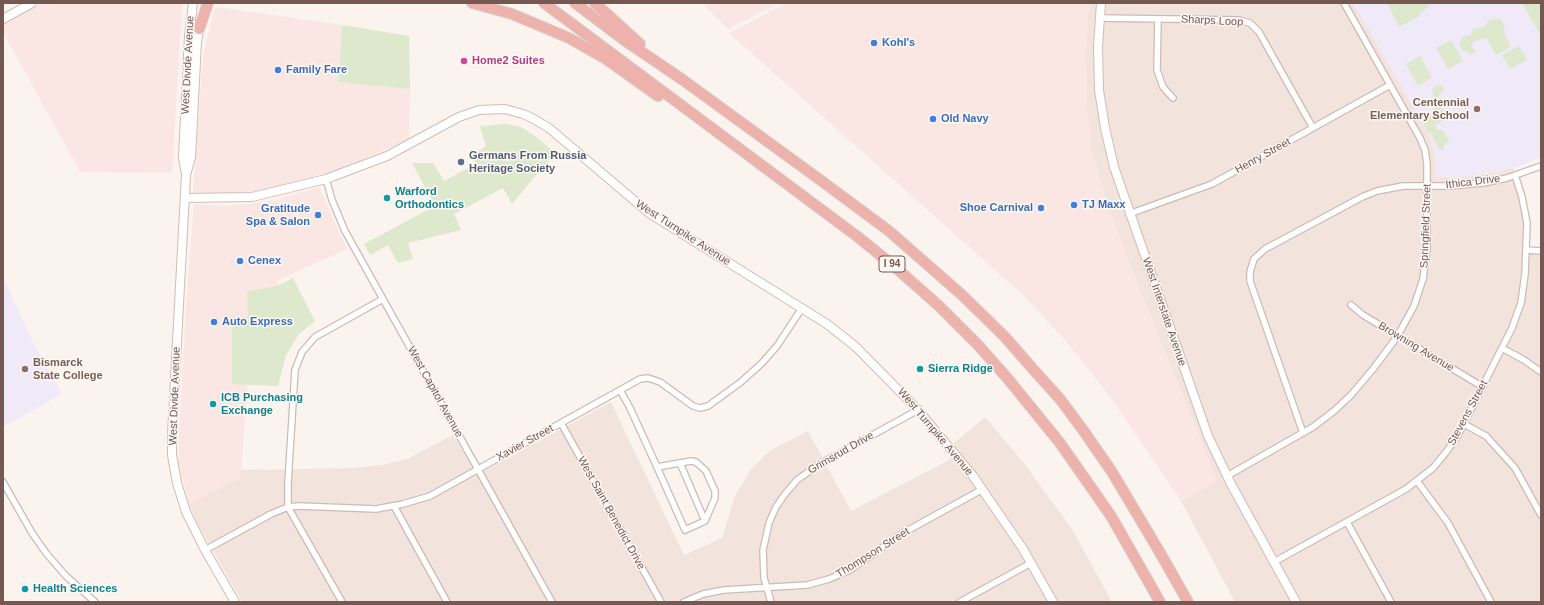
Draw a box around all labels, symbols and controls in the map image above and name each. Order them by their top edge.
street label: Sharps Loop [1181,13,1243,29]
street label: West Divide Avenue [179,15,197,115]
place label: Kohl's [882,36,915,50]
marker: Kohl's [869,38,879,48]
place label: Home2 Suites [472,54,545,68]
marker: Home2 Suites [459,56,469,66]
place label: Family Fare [286,63,347,77]
marker: Family Fare [273,65,283,75]
place label: Centennial Elementary School [1370,96,1469,122]
marker: Centennial Elementary School [1472,104,1482,114]
place label: Old Navy [941,112,989,126]
marker: Old Navy [928,114,938,124]
street label: Henry Street [1233,135,1293,177]
place label: Germans From Russia Heritage Society [469,149,586,175]
marker: Germans From Russia Heritage Society [456,157,466,167]
street label: Ithica Drive [1445,172,1501,192]
street label: Springfield Street [1418,184,1434,268]
place label: Warford Orthodontics [395,185,464,211]
marker: Warford Orthodontics [382,193,392,203]
street label: West Turnpike Avenue [633,197,733,269]
place label: TJ Maxx [1082,198,1125,212]
marker: TJ Maxx [1069,200,1079,210]
place label: Shoe Carnival [960,201,1033,215]
place label: Gratitude Spa & Salon [246,202,310,228]
marker: Shoe Carnival [1036,203,1046,213]
marker: Gratitude Spa & Salon [313,210,323,220]
place label: Cenex [248,254,281,268]
marker: Cenex [235,256,245,266]
road number: I 94 [879,256,905,272]
street label: West Interstate Avenue [1139,256,1189,368]
place label: Auto Express [222,315,293,329]
marker: Auto Express [209,317,219,327]
street label: Browning Avenue [1376,319,1456,375]
street label: West Capitol Avenue [404,344,466,440]
street label: West Divide Avenue [167,346,183,446]
place label: Bismarck State College [33,356,103,382]
place label: Sierra Ridge [928,362,993,376]
marker: Bismarck State College [20,364,30,374]
marker: Sierra Ridge [915,364,925,374]
street label: Stevens Street [1445,378,1491,448]
street label: West Turnpike Avenue [894,385,976,479]
place label: ICB Purchasing Exchange [221,391,303,417]
marker: ICB Purchasing Exchange [208,399,218,409]
street label: Xavier Street [494,422,556,464]
street label: Grimsrud Drive [806,429,876,477]
street label: West Saint Benedict Drive [574,454,648,572]
street label: Thompson Street [834,525,912,581]
place label: Health Sciences [33,582,117,596]
marker: Health Sciences [20,584,30,594]

